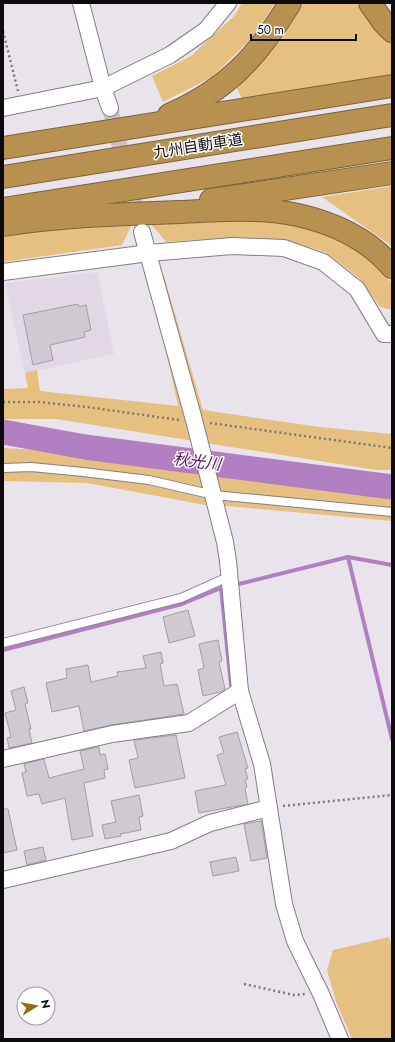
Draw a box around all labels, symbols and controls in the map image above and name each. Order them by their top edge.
scale bar [251,16,356,42]
text: 50 m [257,21,284,39]
street label: 九州自動車道 [152,128,244,164]
water label: 秋光川 [172,447,224,476]
north arrow [16,986,56,1026]
text: N [37,998,55,1010]

